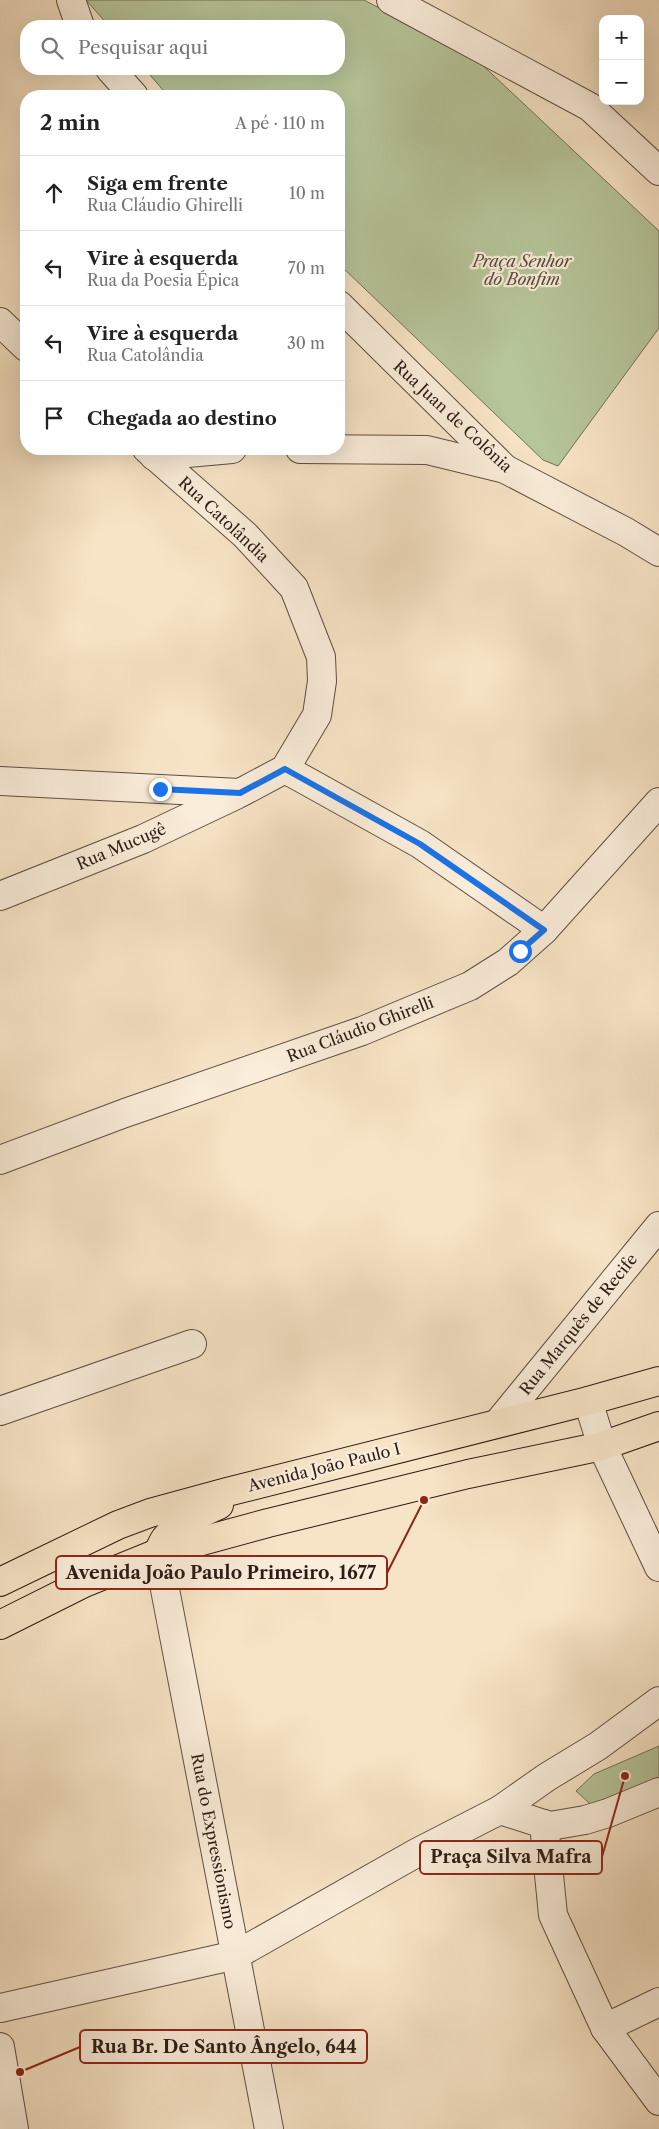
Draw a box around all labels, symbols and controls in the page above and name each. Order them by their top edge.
map controls [599,15,644,105]
button: + [599,15,644,60]
search box [20,20,345,75]
icon: search [38,34,66,62]
text: Pesquisar aqui [78,36,208,59]
button: − [599,60,644,105]
text: 2 min [40,110,100,135]
text: A pé · 110 m [235,113,325,133]
text: Siga em frente [87,172,228,195]
icon: ahead [40,179,68,207]
text: 10 m [289,183,325,203]
text: Rua Cláudio Ghirelli [87,195,243,215]
text: Vire à esquerda [87,247,238,270]
park label: Praça Senhor do Bonfim [471,251,573,289]
icon: left [40,254,68,282]
text: 70 m [288,258,325,278]
text: Rua da Poesia Épica [87,270,239,290]
text: Vire à esquerda [87,322,238,345]
icon: left [40,329,68,357]
text: 30 m [287,333,325,353]
text: Rua Catolândia [87,345,204,365]
street label: Rua Juan de Colônia [389,356,517,477]
icon: arrive [40,404,68,432]
text: Chegada ao destino [87,407,277,430]
street label: Rua Catolândia [175,472,274,566]
route end [149,778,172,801]
street label: Rua Mucugê [73,818,169,874]
route start [509,940,532,963]
street label: Rua Cláudio Ghirelli [284,992,436,1066]
street label: Rua Marquês de Recife [515,1249,641,1399]
street label: Avenida João Paulo I [245,1438,402,1496]
callout: Avenida João Paulo Primeiro, 1677 [56,1556,387,1589]
text: Avenida João Paulo Primeiro, 1677 [65,1562,377,1584]
street label: Rua do Expressionismo [187,1751,241,1931]
callout: Praça Silva Mafra [420,1841,602,1874]
text: Praça Silva Mafra [430,1846,592,1868]
callout: Rua Br. De Santo Ângelo, 644 [80,2030,367,2063]
text: Rua Br. De Santo Ângelo, 644 [91,2035,357,2058]

